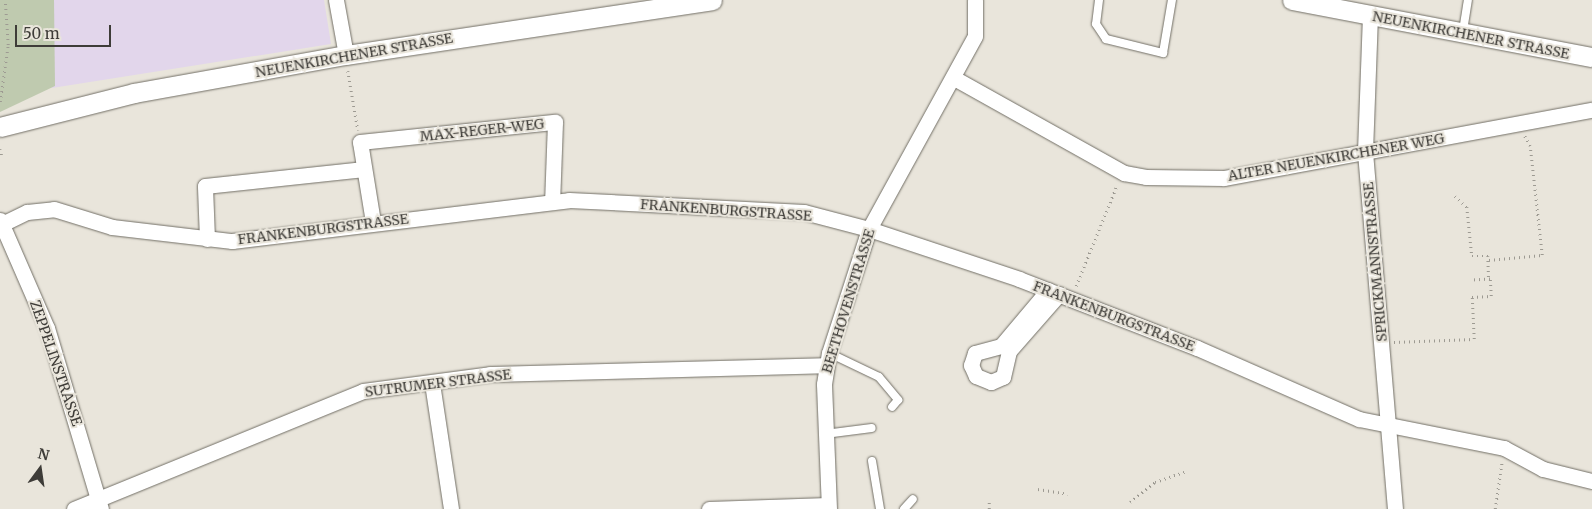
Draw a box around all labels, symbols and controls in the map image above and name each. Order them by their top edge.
street label: NEUENKIRCHENER STRASSE [1371,8,1571,62]
scale bar [18,15,114,47]
text: 50 m [23,24,60,43]
street label: NEUENKIRCHENER STRASSE [254,29,454,81]
street label: MAX-REGER-WEG [419,115,545,145]
street label: ALTER NEUENKIRCHENER WEG [1227,130,1445,184]
street label: SPRICKMANNSTRASSE [1360,182,1390,342]
street label: FRANKENBURGSTRASSE [640,196,812,224]
street label: FRANKENBURGSTRASSE [237,210,409,248]
street label: BEETHOVENSTRASSE [818,227,878,375]
street label: FRANKENBURGSTRASSE [1031,277,1197,355]
street label: ZEPPELINSTRASSE [27,298,85,428]
street label: SUTRUMER STRASSE [364,366,512,400]
north arrow [15,444,65,494]
text: N [36,444,51,465]

